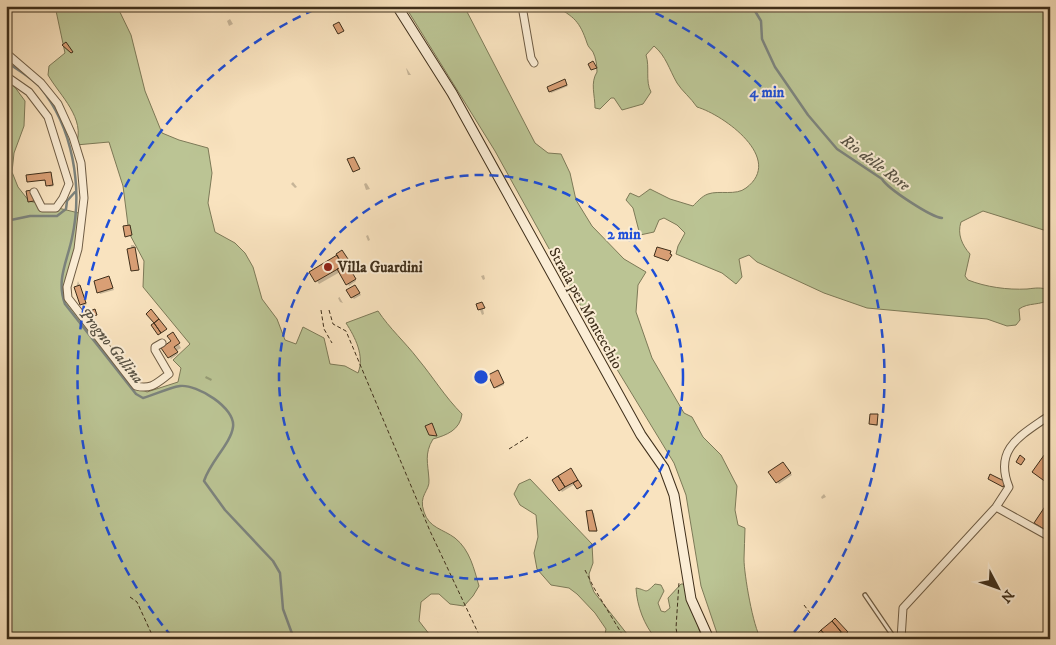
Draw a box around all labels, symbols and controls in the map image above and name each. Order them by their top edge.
text: 4 min [749,83,785,102]
water label: Rio delle Rore [836,130,914,196]
text: 2 min [607,225,641,244]
street label: Strada per Montecchio [544,244,627,372]
place label: Villa Guardini [337,258,423,277]
marker: Villa Guardini [322,261,334,273]
water label: Progno Gallina [74,303,148,388]
centre of rings [472,368,490,386]
north arrow [974,562,1024,612]
text: N [996,586,1018,606]

